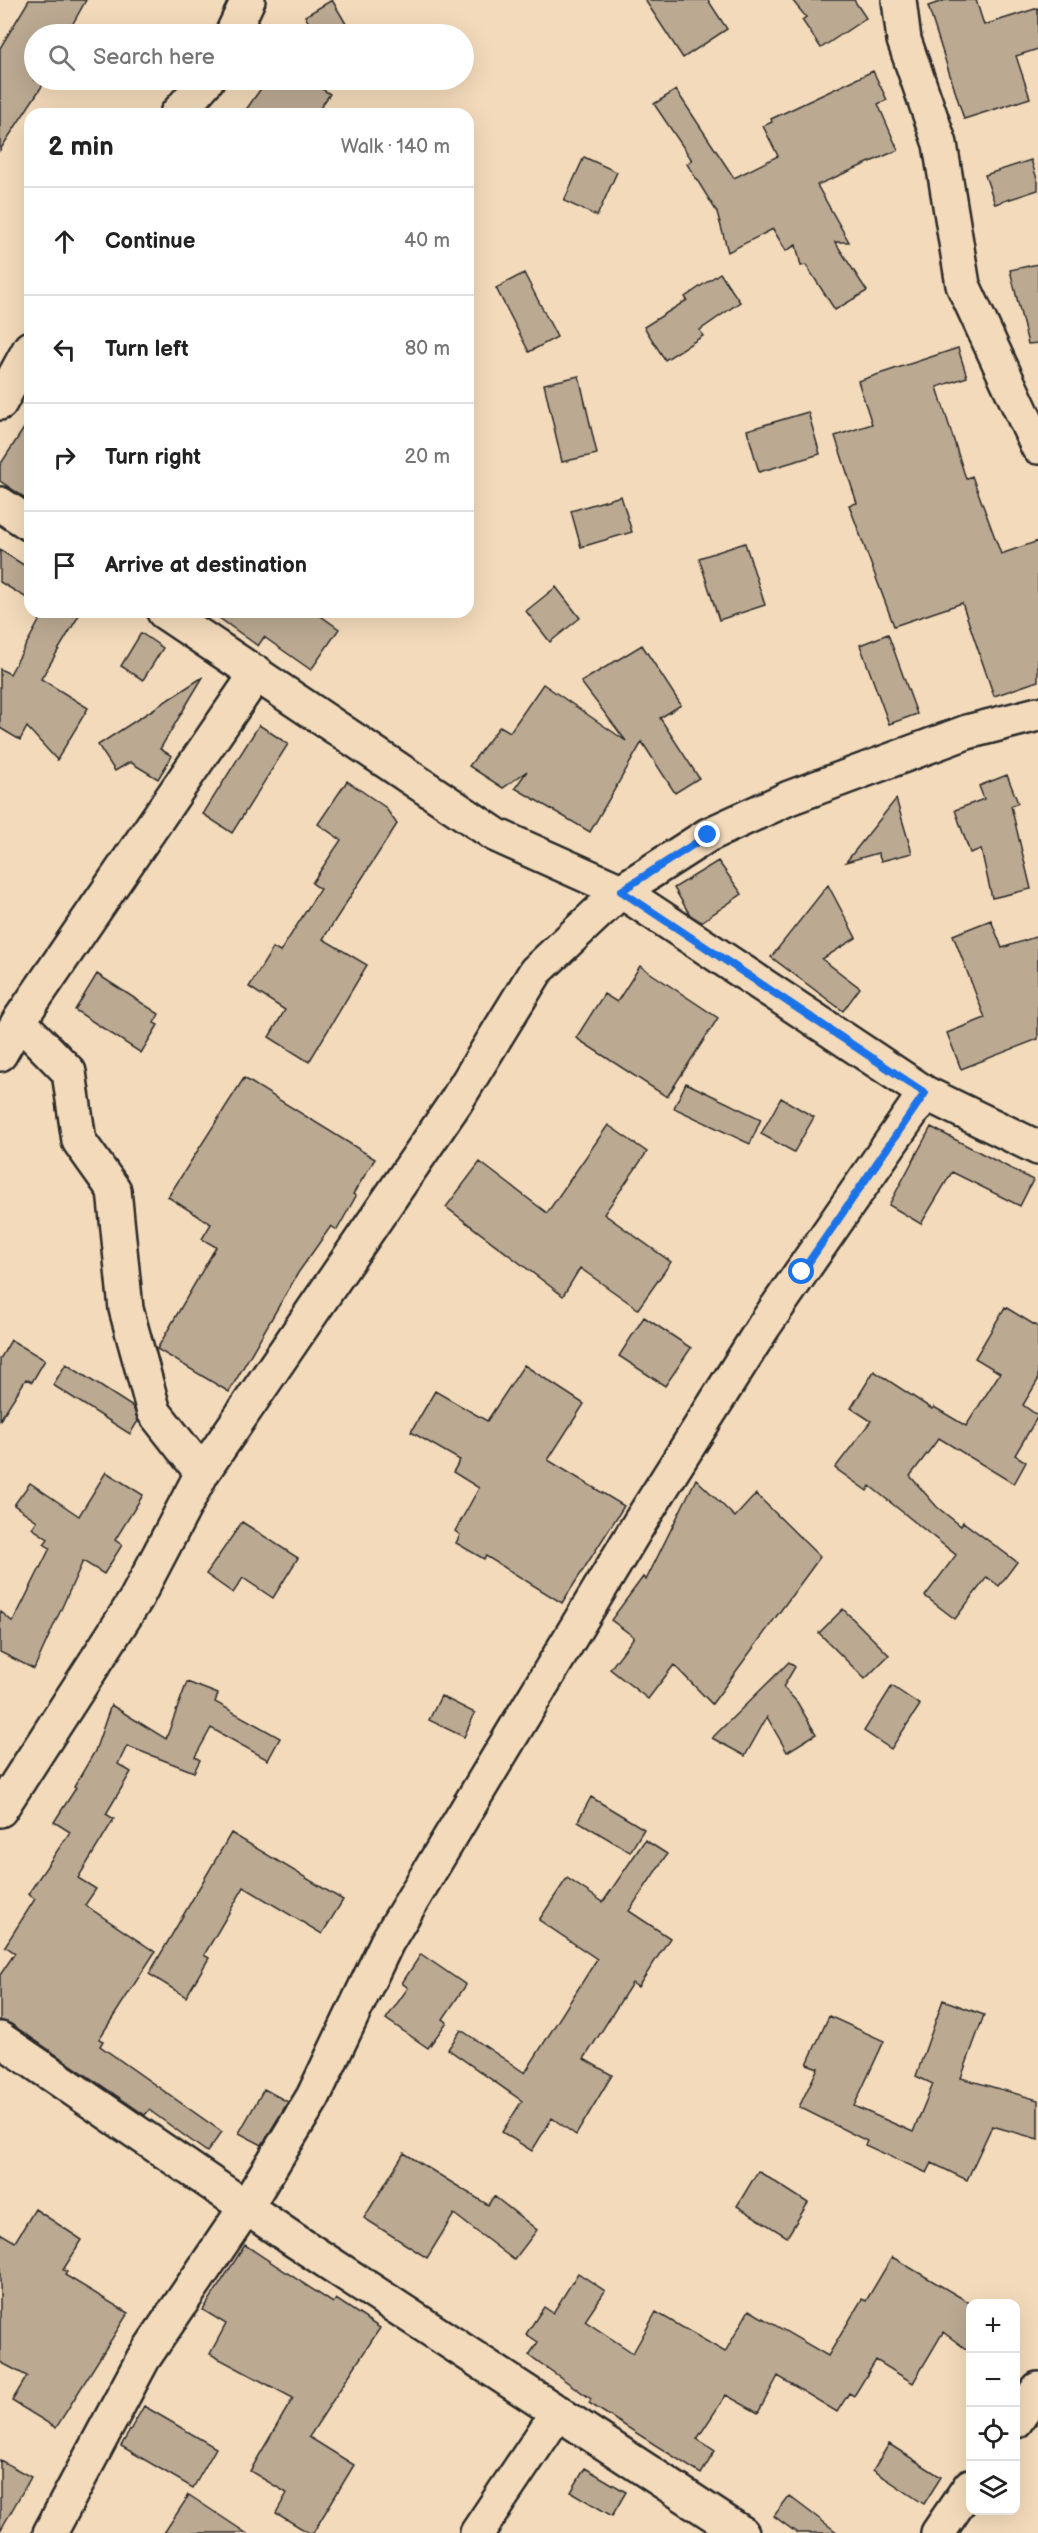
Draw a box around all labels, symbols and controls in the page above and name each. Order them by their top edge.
search box [24,24,474,90]
icon: search [45,41,78,74]
text: Search here [93,44,215,71]
text: 2 min [48,132,114,163]
text: Walk · 140 m [341,135,450,159]
icon: ahead [48,225,81,258]
text: Continue [105,228,195,255]
text: 40 m [404,229,450,253]
icon: left [48,333,81,366]
text: Turn left [105,336,189,363]
text: 80 m [405,337,450,361]
icon: right [48,441,81,474]
text: Turn right [105,444,201,471]
text: 20 m [405,445,450,469]
icon: arrive [48,549,81,582]
text: Arrive at destination [105,552,307,579]
route end [694,821,720,847]
route start [788,1258,814,1284]
map controls [966,2299,1020,2515]
button: + [966,2299,1020,2353]
button: − [966,2353,1020,2407]
button: locate [966,2407,1020,2461]
button: layers [966,2461,1020,2515]

